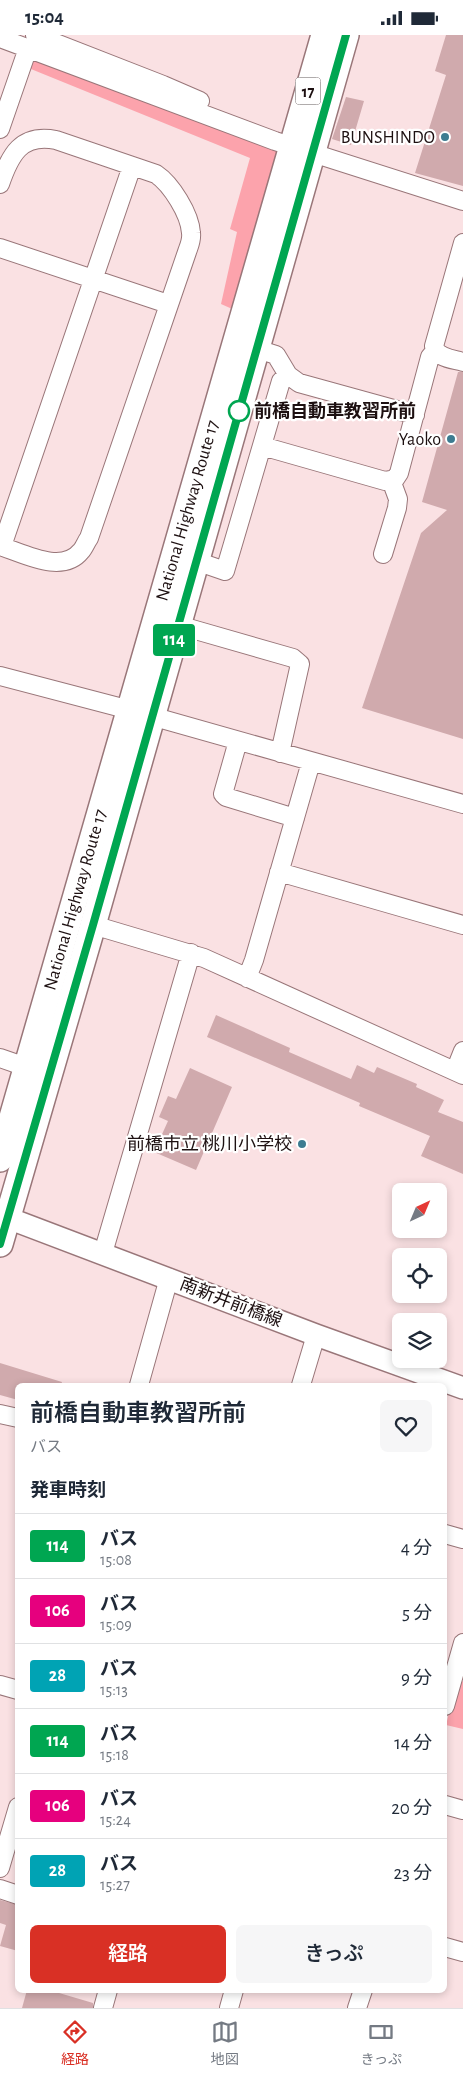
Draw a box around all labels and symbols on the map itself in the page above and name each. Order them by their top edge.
road number: 17 [296,77,320,105]
place label: BUNSHINDO [341,129,435,147]
marker: BUNSHINDO [439,131,451,143]
marker: 前橋自動車教習所前 [228,400,250,422]
place label: 前橋自動車教習所前 [254,401,416,421]
street label: National Highway Route 17 [153,418,222,603]
place label: Yaoko [399,431,441,449]
marker: Yaoko [445,433,457,445]
line badge: 114 [145,624,203,656]
street label: National Highway Route 17 [41,807,110,992]
place label: 前橋市立 桃川小学校 [127,1134,292,1154]
marker: 前橋市立 桃川小学校 [296,1138,308,1150]
north arrow [392,1183,448,1237]
street label: 南新井前橋線 [177,1273,285,1331]

